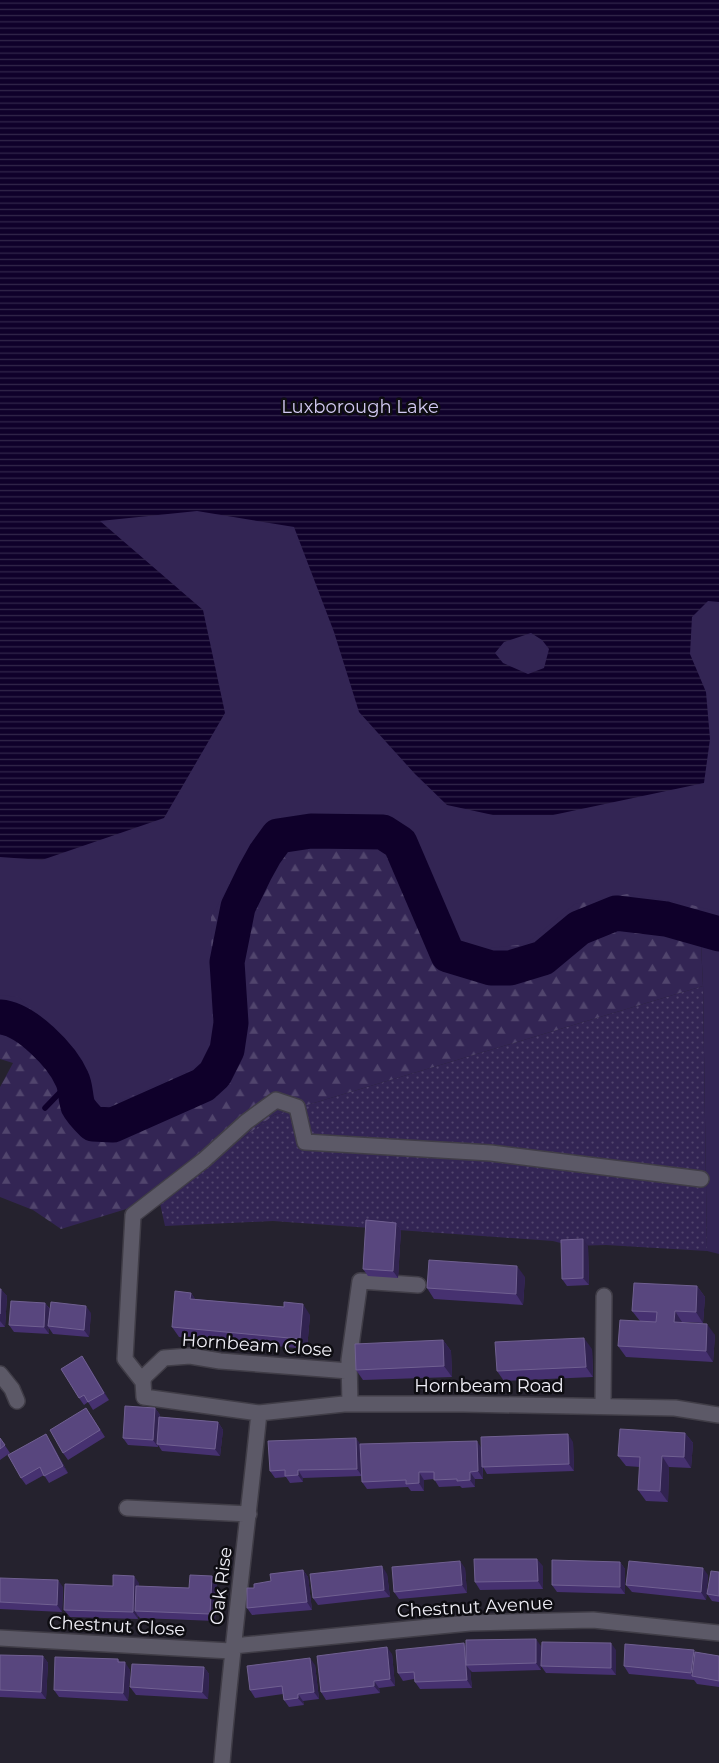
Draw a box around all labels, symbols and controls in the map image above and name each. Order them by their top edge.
park label: Luxborough Lake [281,396,439,418]
street label: Hornbeam Close [181,1329,333,1361]
street label: Hornbeam Road [414,1375,564,1397]
street label: Oak Rise [205,1545,237,1626]
street label: Chestnut Avenue [396,1592,554,1622]
street label: Chestnut Close [48,1611,186,1641]

